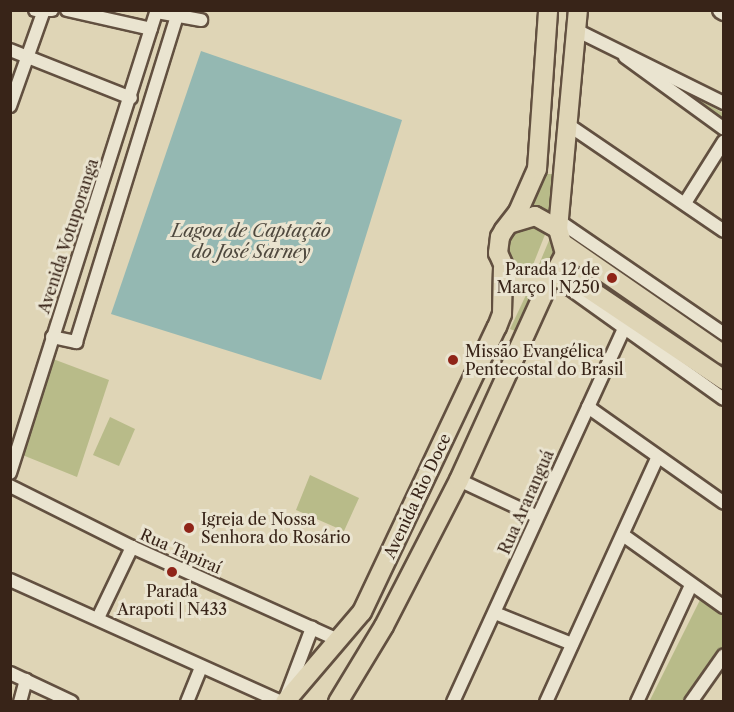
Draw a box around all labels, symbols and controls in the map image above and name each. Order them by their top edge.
street label: Avenida Votuporanga [34,156,102,316]
water label: Lagoa de Captação do José Sarney [171,221,331,264]
place label: Parada 12 de Março | N250 [497,259,600,297]
marker: Parada 12 de Março | N250 [605,271,619,285]
place label: Missão Evangélica Pentecostal do Brasil [465,341,624,379]
marker: Missão Evangélica Pentecostal do Brasil [446,353,460,367]
street label: Avenida Rio Doce [380,430,454,562]
street label: Rua Araranguá [494,446,558,558]
place label: Igreja de Nossa Senhora do Rosário [201,509,351,547]
marker: Igreja de Nossa Senhora do Rosário [182,521,196,535]
street label: Rua Tapiraí [137,524,225,578]
marker: Parada Arapoti | N433 [165,565,179,579]
place label: Parada Arapoti | N433 [117,581,227,619]

